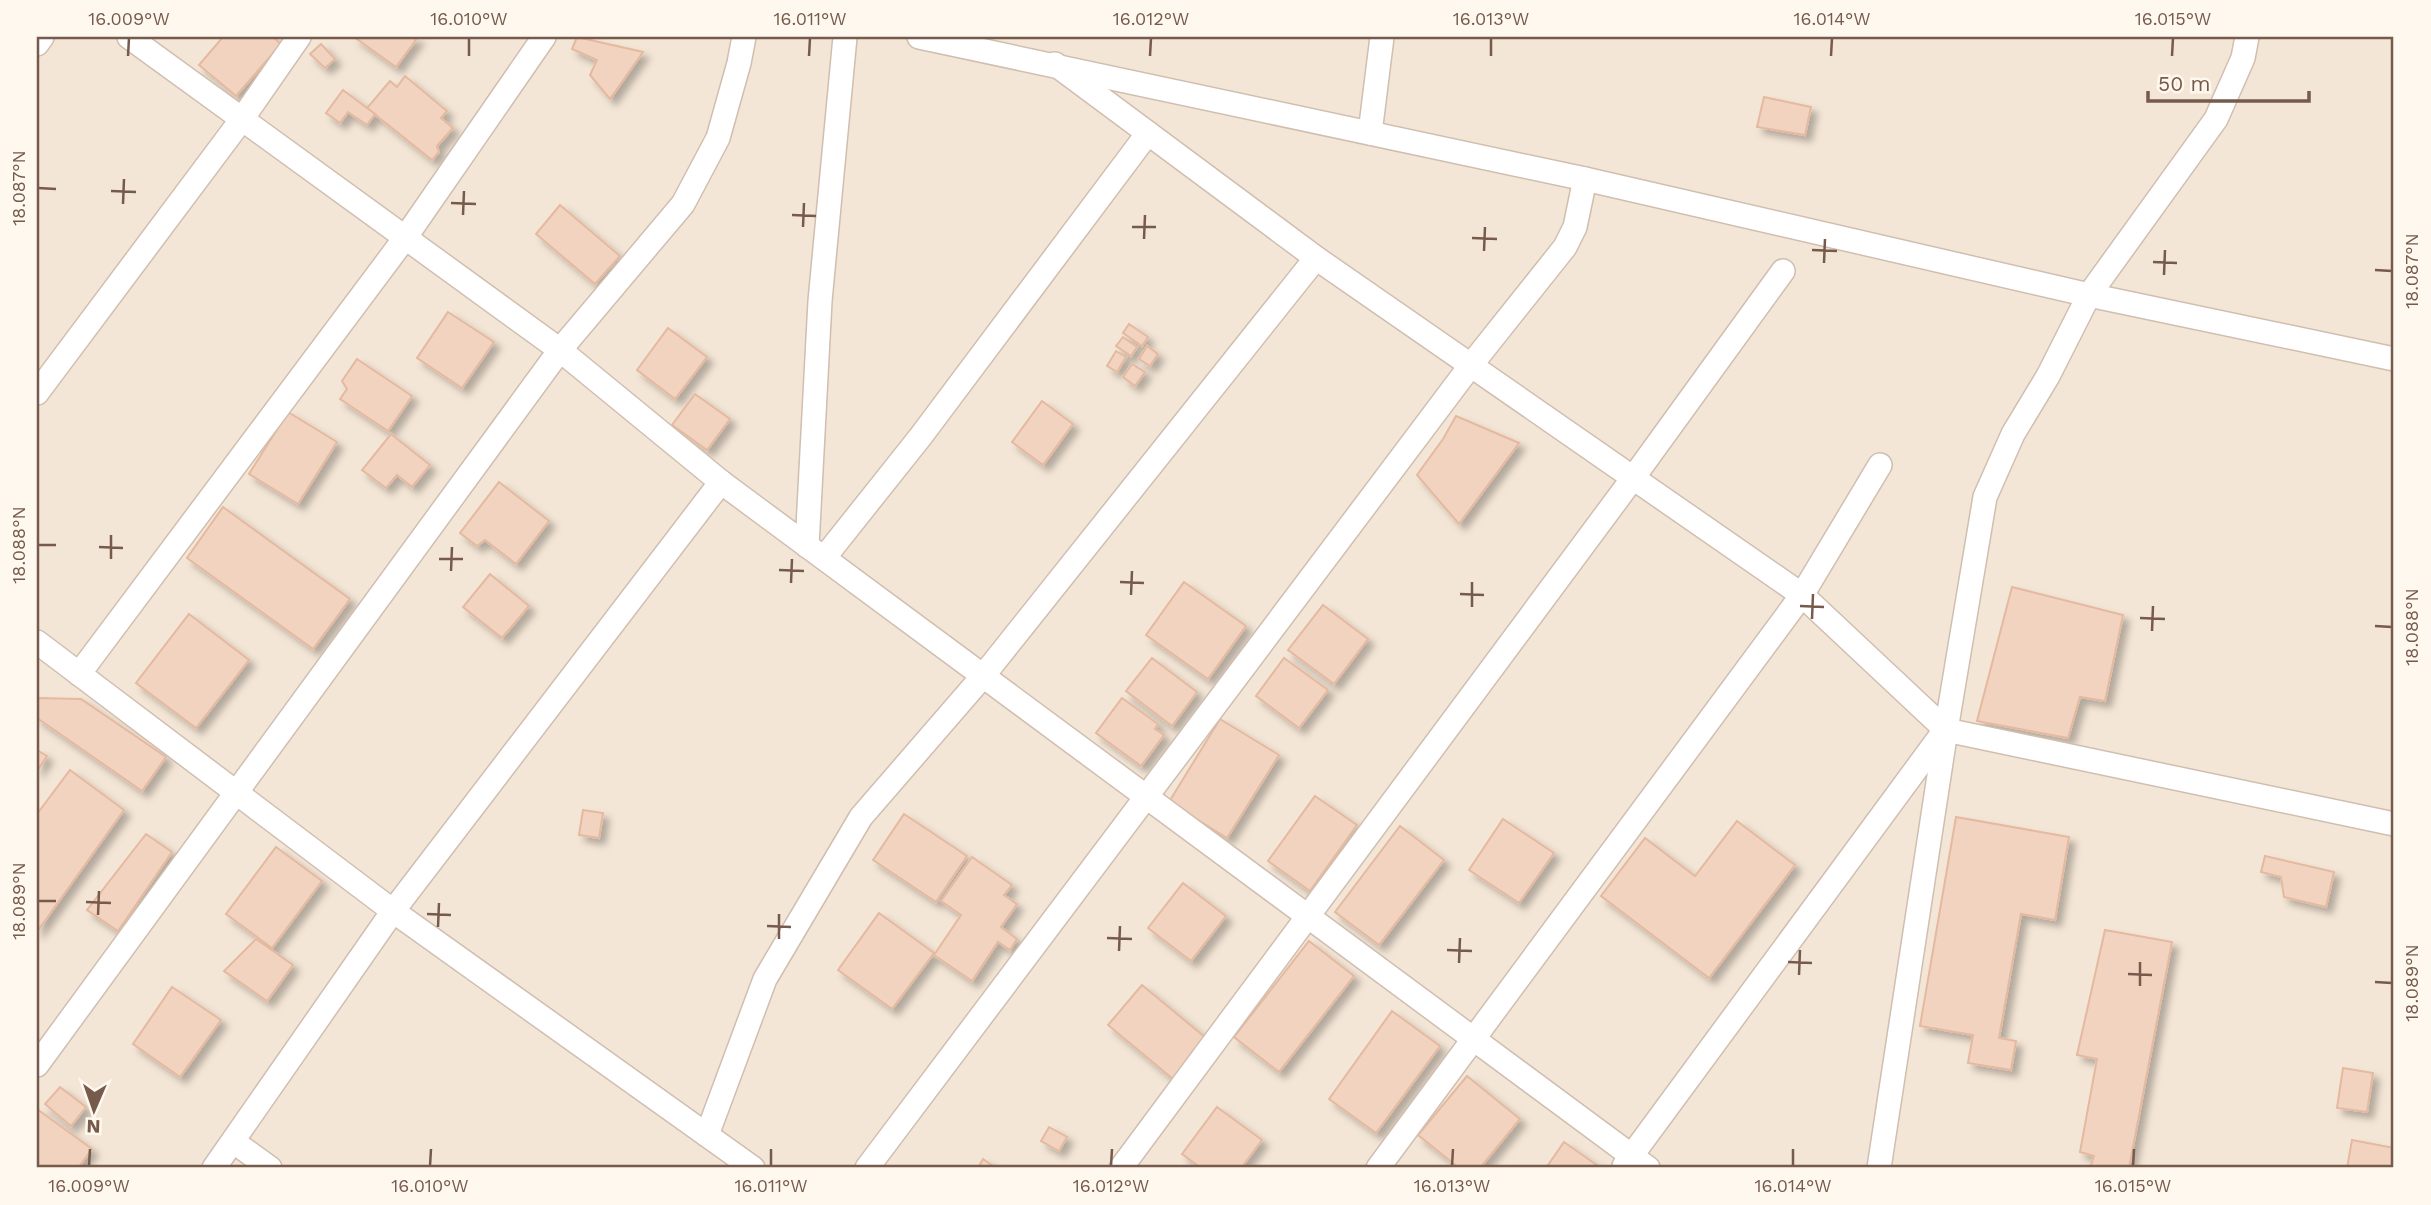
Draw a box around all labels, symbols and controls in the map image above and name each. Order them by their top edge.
text: 16.009°W [88,8,170,29]
text: 16.010°W [430,8,508,29]
text: 16.011°W [773,8,847,29]
text: 16.012°W [1113,8,1189,29]
text: 16.013°W [1453,8,1529,29]
text: 16.014°W [1793,8,1871,29]
text: 16.015°W [2135,8,2211,29]
scale bar [2148,60,2308,104]
text: 50 m [2158,71,2210,96]
text: 18.087°N [8,150,29,226]
text: 18.087°N [2401,233,2422,309]
text: 18.088°N [8,506,29,584]
text: 18.088°N [2401,588,2422,666]
text: 18.089°N [8,862,29,940]
text: 18.089°N [2401,944,2422,1022]
north arrow [60,1076,130,1146]
text: N [86,1115,101,1138]
text: 16.009°W [48,1175,130,1196]
text: 16.010°W [391,1175,469,1196]
text: 16.011°W [734,1175,808,1196]
text: 16.012°W [1073,1175,1149,1196]
text: 16.013°W [1414,1175,1490,1196]
text: 16.014°W [1754,1175,1832,1196]
text: 16.015°W [2095,1175,2171,1196]

